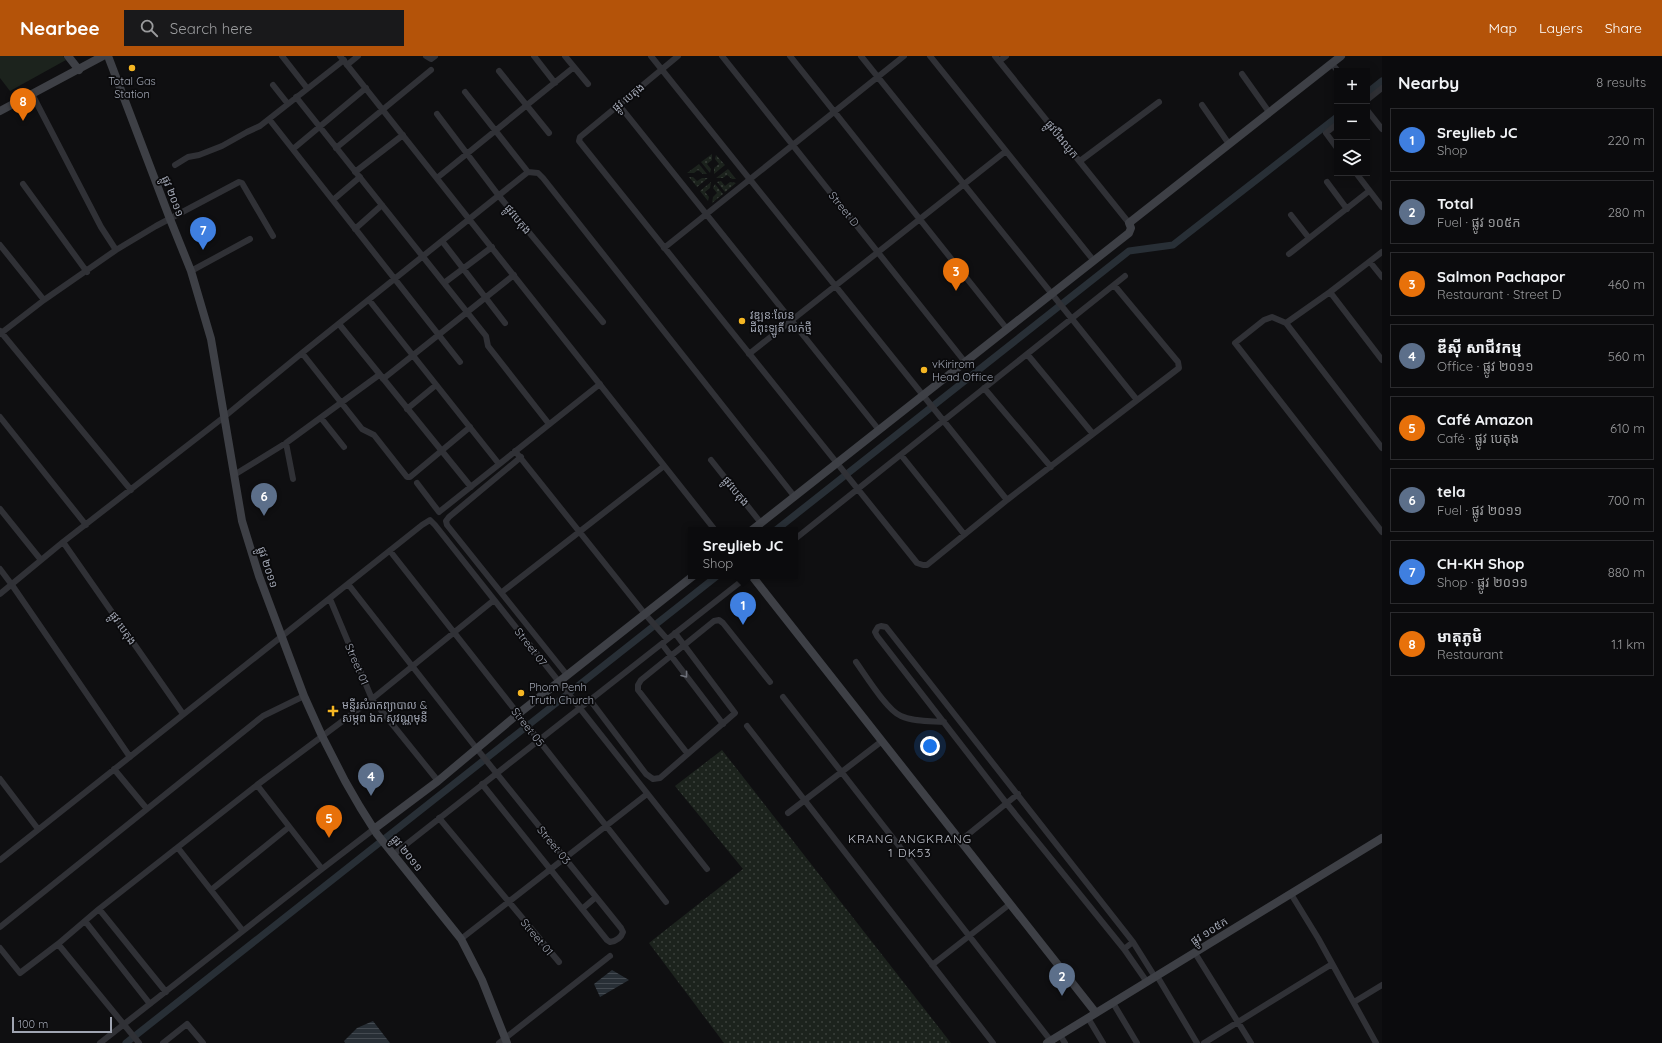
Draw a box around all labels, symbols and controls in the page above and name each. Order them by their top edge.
search box [124,10,404,46]
text: Nearbee [20,16,100,40]
icon: search [138,17,160,39]
text: Search here [170,19,253,38]
text: Map [1488,19,1517,37]
text: Layers [1539,19,1583,37]
text: Share [1605,19,1642,37]
marker: Total Gas Station [127,63,137,73]
map controls [1334,68,1370,176]
button: + [1334,68,1370,104]
text: Nearby [1398,72,1459,93]
place label: Total Gas Station [108,74,156,101]
text: 8 results [1596,74,1646,90]
street label: ផ្លូវ បេតុង [609,80,649,117]
pin: 8 [10,88,36,121]
button: − [1334,104,1370,140]
street label: ផ្លូវបឹងឈូក [1040,117,1082,163]
text: Sreylieb JC [1437,123,1517,142]
text: 1 [1409,132,1415,148]
text: 220 m [1607,132,1645,148]
button: layers [1334,140,1370,176]
text: Shop [1437,142,1467,158]
street label: ផ្លូវ ២០១១ [156,174,187,220]
street label: Street D [826,189,862,229]
text: Total [1437,194,1474,213]
street label: ផ្លូវបេតុង [499,201,534,239]
text: 2 [1408,204,1416,220]
text: 280 m [1608,204,1645,220]
text: Fuel · ផ្លូវ ១០៥ក [1437,214,1521,230]
pin: 7 [190,217,216,250]
pin: 3 [943,258,969,291]
text: Salmon Pachapor [1437,267,1565,286]
text: 3 [1409,276,1415,292]
text: 460 m [1608,276,1645,292]
text: Restaurant · Street D [1437,286,1561,302]
place label: វឌ្ឍនៈលែន ដីពុះឡូតិ៍ លក់ថ្មី [750,308,812,338]
marker: វឌ្ឍនៈលែន ដីពុះឡូតិ៍ លក់ថ្មី [737,316,747,326]
text: ឌីស៊ី សាជីវកម្ម [1437,338,1522,357]
text: 4 [1408,348,1416,364]
text: 560 m [1608,348,1645,364]
place label: vKirirom Head Office [932,357,993,384]
text: Office · ផ្លូវ ២០១១ [1437,358,1533,374]
marker: vKirirom Head Office [919,365,929,375]
text: Café Amazon [1437,410,1533,429]
text: 5 [1408,420,1416,436]
text: 610 m [1610,420,1645,436]
text: Café · ផ្លូវ បេតុង [1437,430,1519,446]
street label: ផ្លូវបេតុង [717,473,752,511]
text: tela [1437,482,1465,501]
pin: 6 [251,483,277,516]
text: 6 [1408,492,1416,508]
text: 700 m [1607,492,1645,508]
text: Fuel · ផ្លូវ ២០១១ [1437,502,1522,518]
popup [688,527,798,579]
text: Sreylieb JC [703,536,783,555]
street label: ផ្លូវ ២០១១ [252,544,281,591]
text: CH-KH Shop [1437,554,1524,573]
text: Shop [703,555,733,571]
text: 7 [1408,564,1416,580]
text: 880 m [1608,564,1645,580]
text: Shop · ផ្លូវ ២០១១ [1437,574,1528,590]
pin: 1 [730,592,756,625]
street label: ផ្លូវ បេតុង [104,609,140,649]
street label: Street 07 [512,625,550,669]
text: មាតុភូមិ [1437,627,1482,646]
text: 8 [1408,636,1416,652]
text: 1.1 km [1611,636,1645,652]
street label: Street 01 [342,641,372,687]
text: Restaurant [1437,646,1503,662]
one-way arrow [680,670,687,677]
place label: Phom Penh Truth Church [529,680,594,707]
marker: Phom Penh Truth Church [516,688,526,698]
place label: មន្ទីរសំរាកព្យាបាល & សម្ភព ឯក សុវណ្ណមុនី [342,698,428,725]
marker: មន្ទីរសំរាកព្យាបាល & សម្ភព ឯក សុវណ្ណមុនី [327,705,339,717]
street label: Street 05 [508,705,548,749]
your location [920,736,940,756]
pin: 4 [358,763,384,796]
pin: 5 [316,805,342,838]
street label: Street 03 [534,823,574,867]
district label: KRANG ANGKRANG 1 DK53 [848,831,972,860]
street label: ផ្លូវ ២០១១ [386,832,426,876]
street label: ផ្លូវ ១០៥ក [1188,914,1232,951]
street label: Street 01 [518,916,556,958]
pin: 2 [1049,963,1075,996]
scale bar [12,1015,112,1034]
text: 100 m [18,1017,48,1031]

